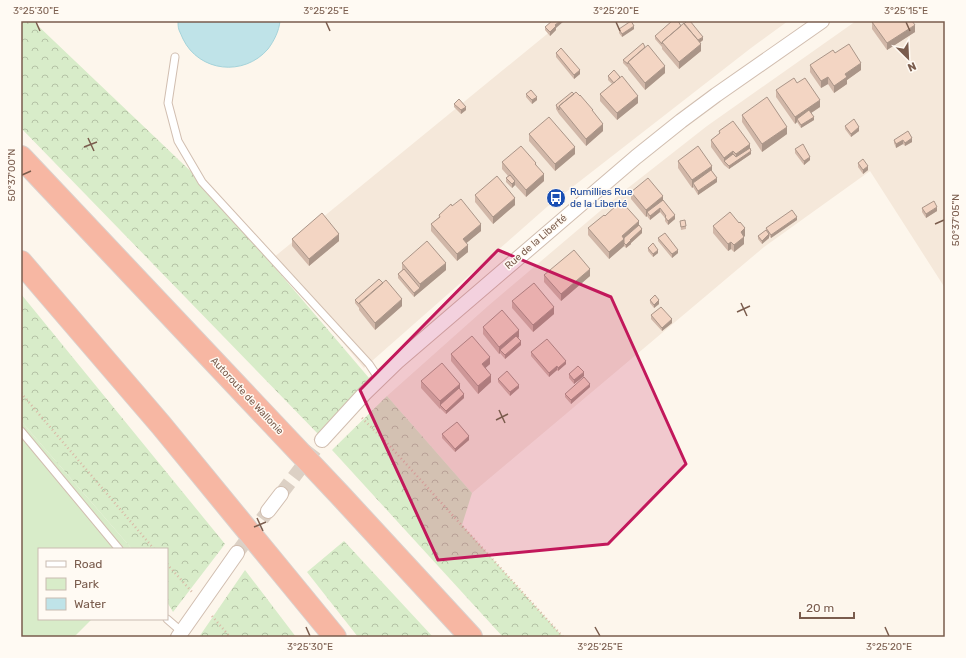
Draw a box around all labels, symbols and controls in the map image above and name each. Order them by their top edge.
text: 3°25'30"E [13,5,59,17]
text: 3°25'25"E [303,5,349,17]
text: 3°25'20"E [593,5,639,17]
text: 3°25'15"E [884,5,928,17]
north arrow [888,38,928,78]
text: N [906,59,918,74]
text: 50°37'00"N [6,149,18,201]
place label: Rumillies Rue de la Liberté [570,186,633,210]
bus stop icon: Rumillies Rue de la Liberté [545,187,567,209]
text: 50°37'05"N [950,194,962,246]
street label: Rue de la Liberté [503,212,570,272]
street label: Autoroute de Wallonie [208,355,286,438]
legend [38,548,168,620]
text: Road [74,557,102,571]
text: Park [74,577,100,591]
scale bar [800,594,854,620]
text: Water [74,597,106,611]
text: 20 m [806,601,834,615]
text: 3°25'30"E [287,641,333,653]
text: 3°25'25"E [577,641,623,653]
text: 3°25'20"E [866,641,912,653]

